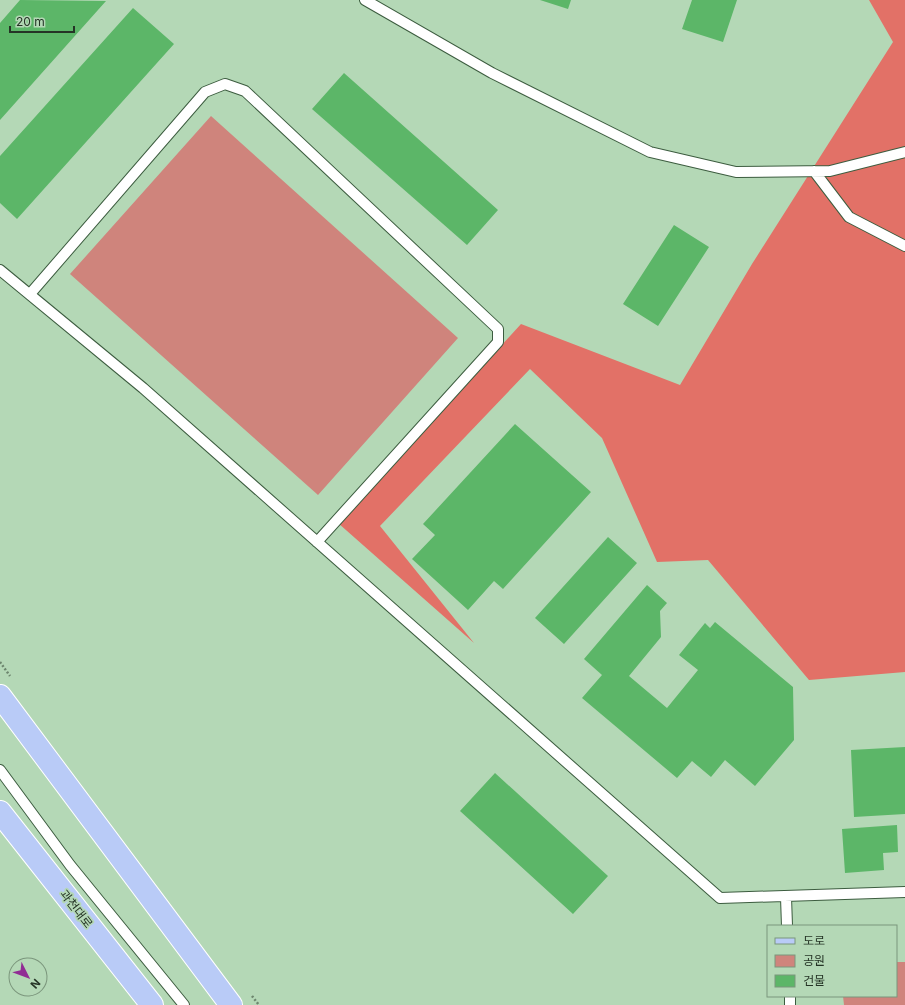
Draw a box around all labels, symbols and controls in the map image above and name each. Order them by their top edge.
scale bar [10,8,74,34]
text: 20 m [16,14,45,29]
street label: 과천대로 [57,887,96,931]
legend [767,925,897,997]
text: 도로 [803,933,825,948]
text: 공원 [803,953,825,968]
north arrow [8,957,48,997]
text: 건물 [803,973,825,988]
text: N [27,976,43,991]

